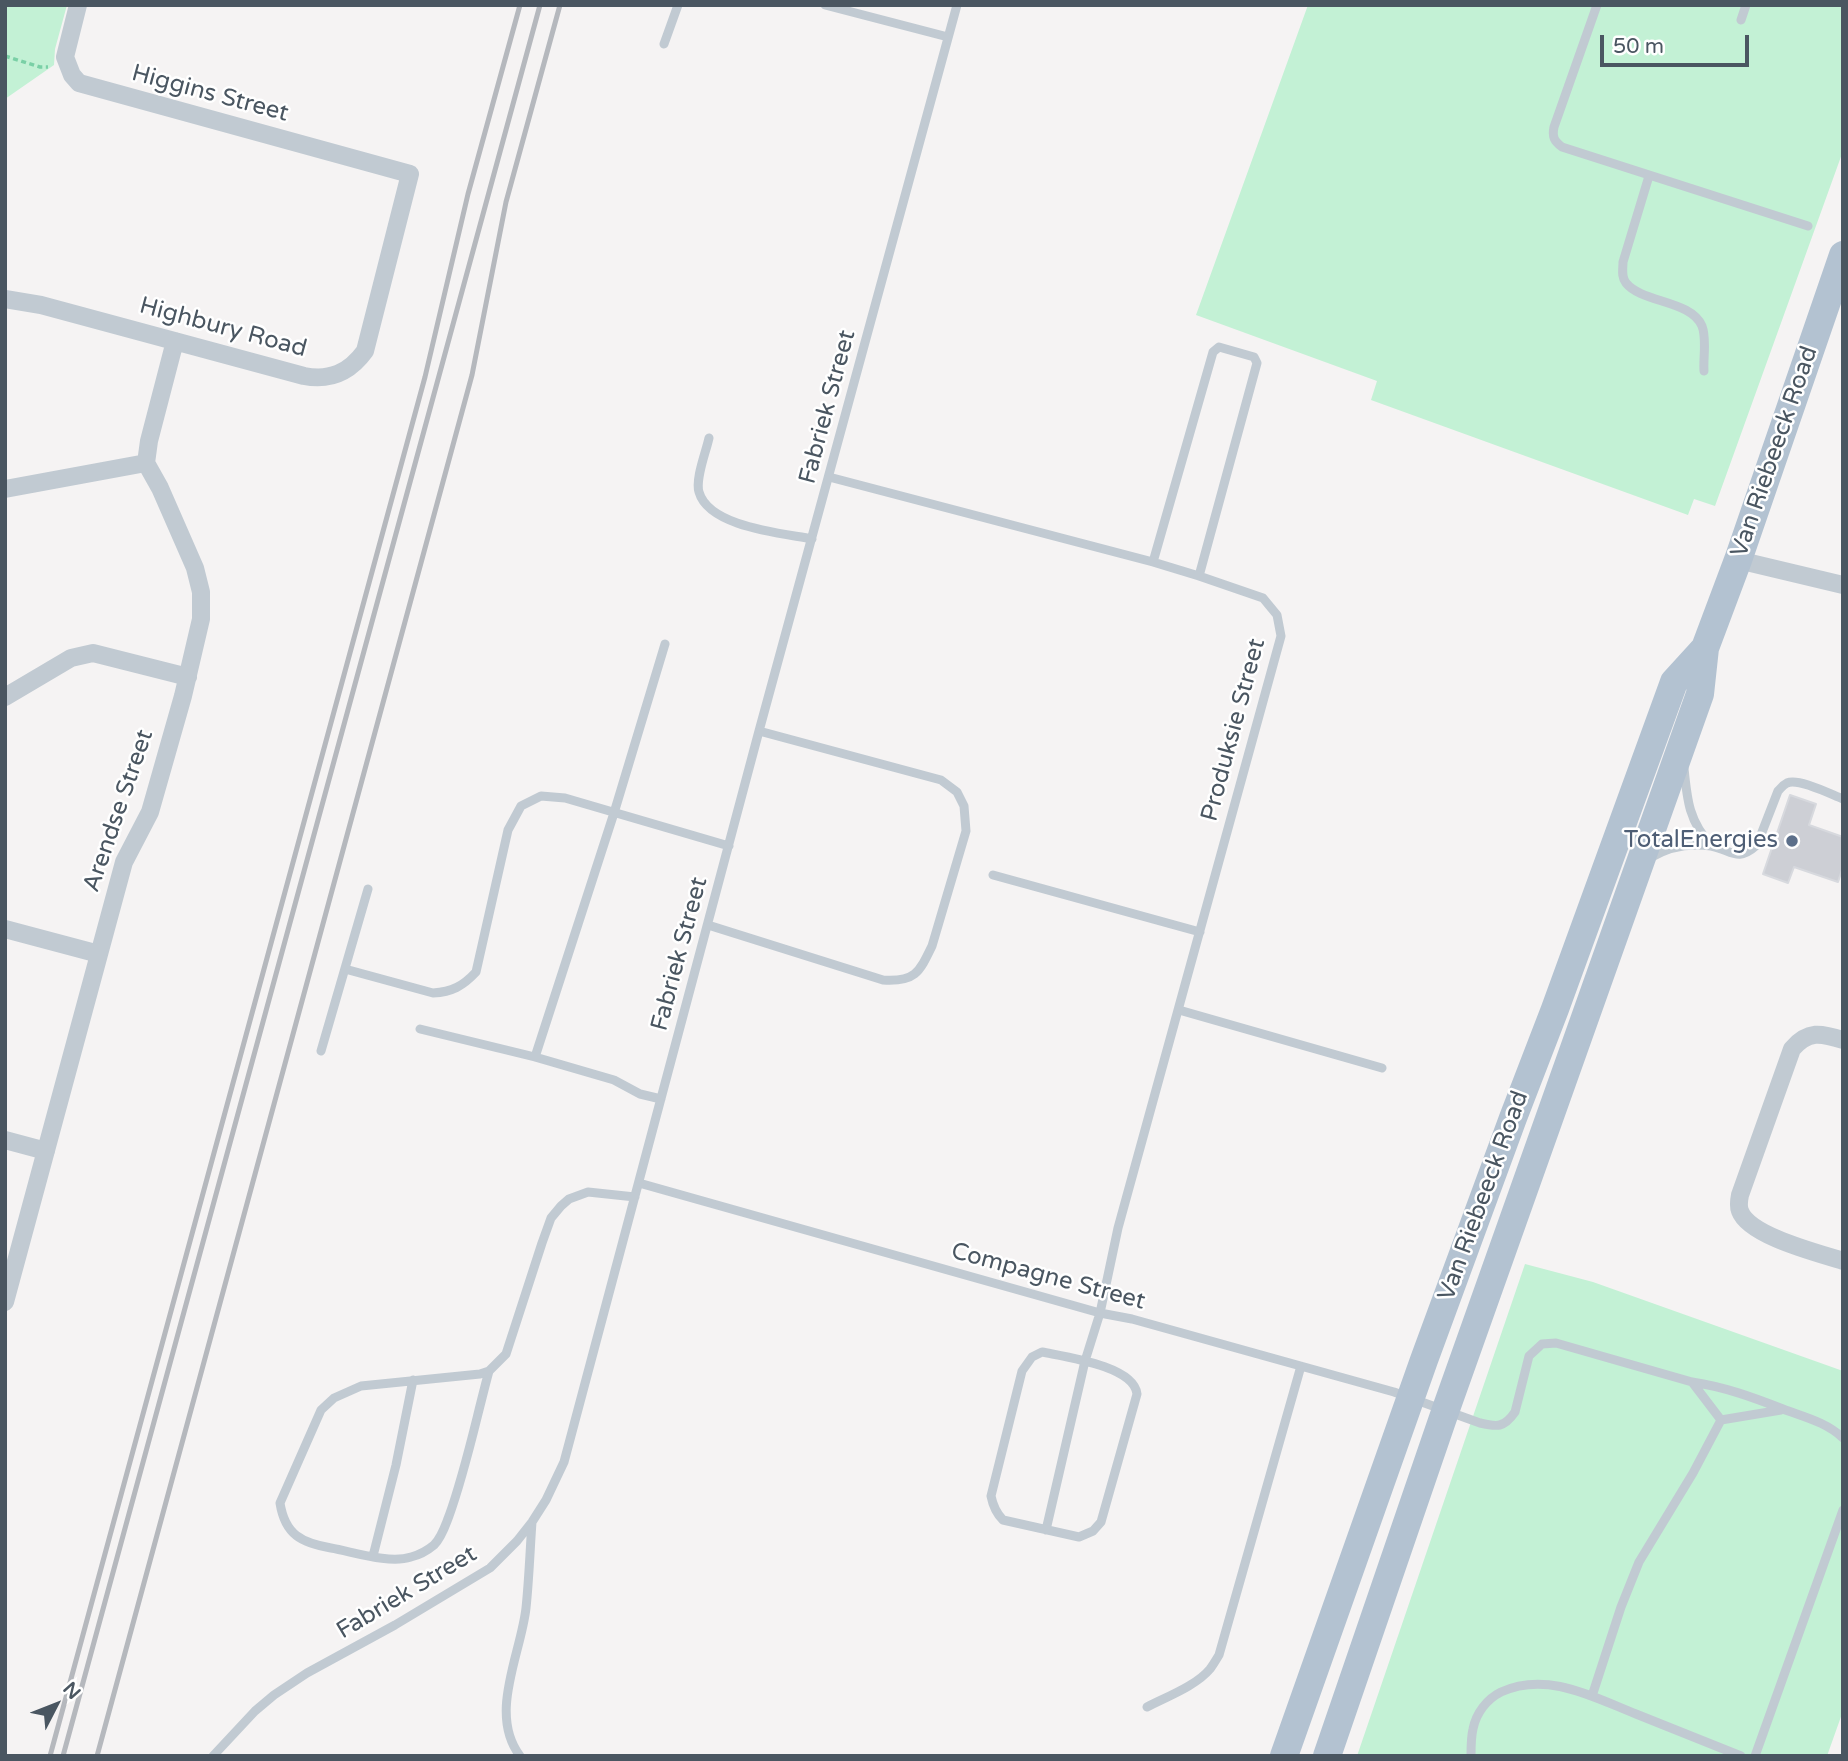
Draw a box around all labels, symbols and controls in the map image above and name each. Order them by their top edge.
scale bar [1603,21,1752,65]
text: 50 m [1613,34,1664,59]
street label: Higgins Street [128,59,292,129]
street label: Highbury Road [136,292,310,364]
street label: Fabriek Street [794,327,862,487]
street label: Van Riebeeck Road [1725,343,1825,561]
street label: Produksie Street [1196,635,1272,825]
street label: Arendse Street [78,726,160,896]
place label: TotalEnergies [1624,827,1778,855]
marker: TotalEnergies [1784,833,1800,849]
street label: Fabriek Street [646,874,714,1034]
street label: Van Riebeeck Road [1433,1087,1535,1305]
street label: Compagne Street [948,1237,1148,1317]
street label: Fabriek Street [332,1540,482,1646]
north arrow [21,1670,91,1740]
text: N [58,1678,85,1704]

